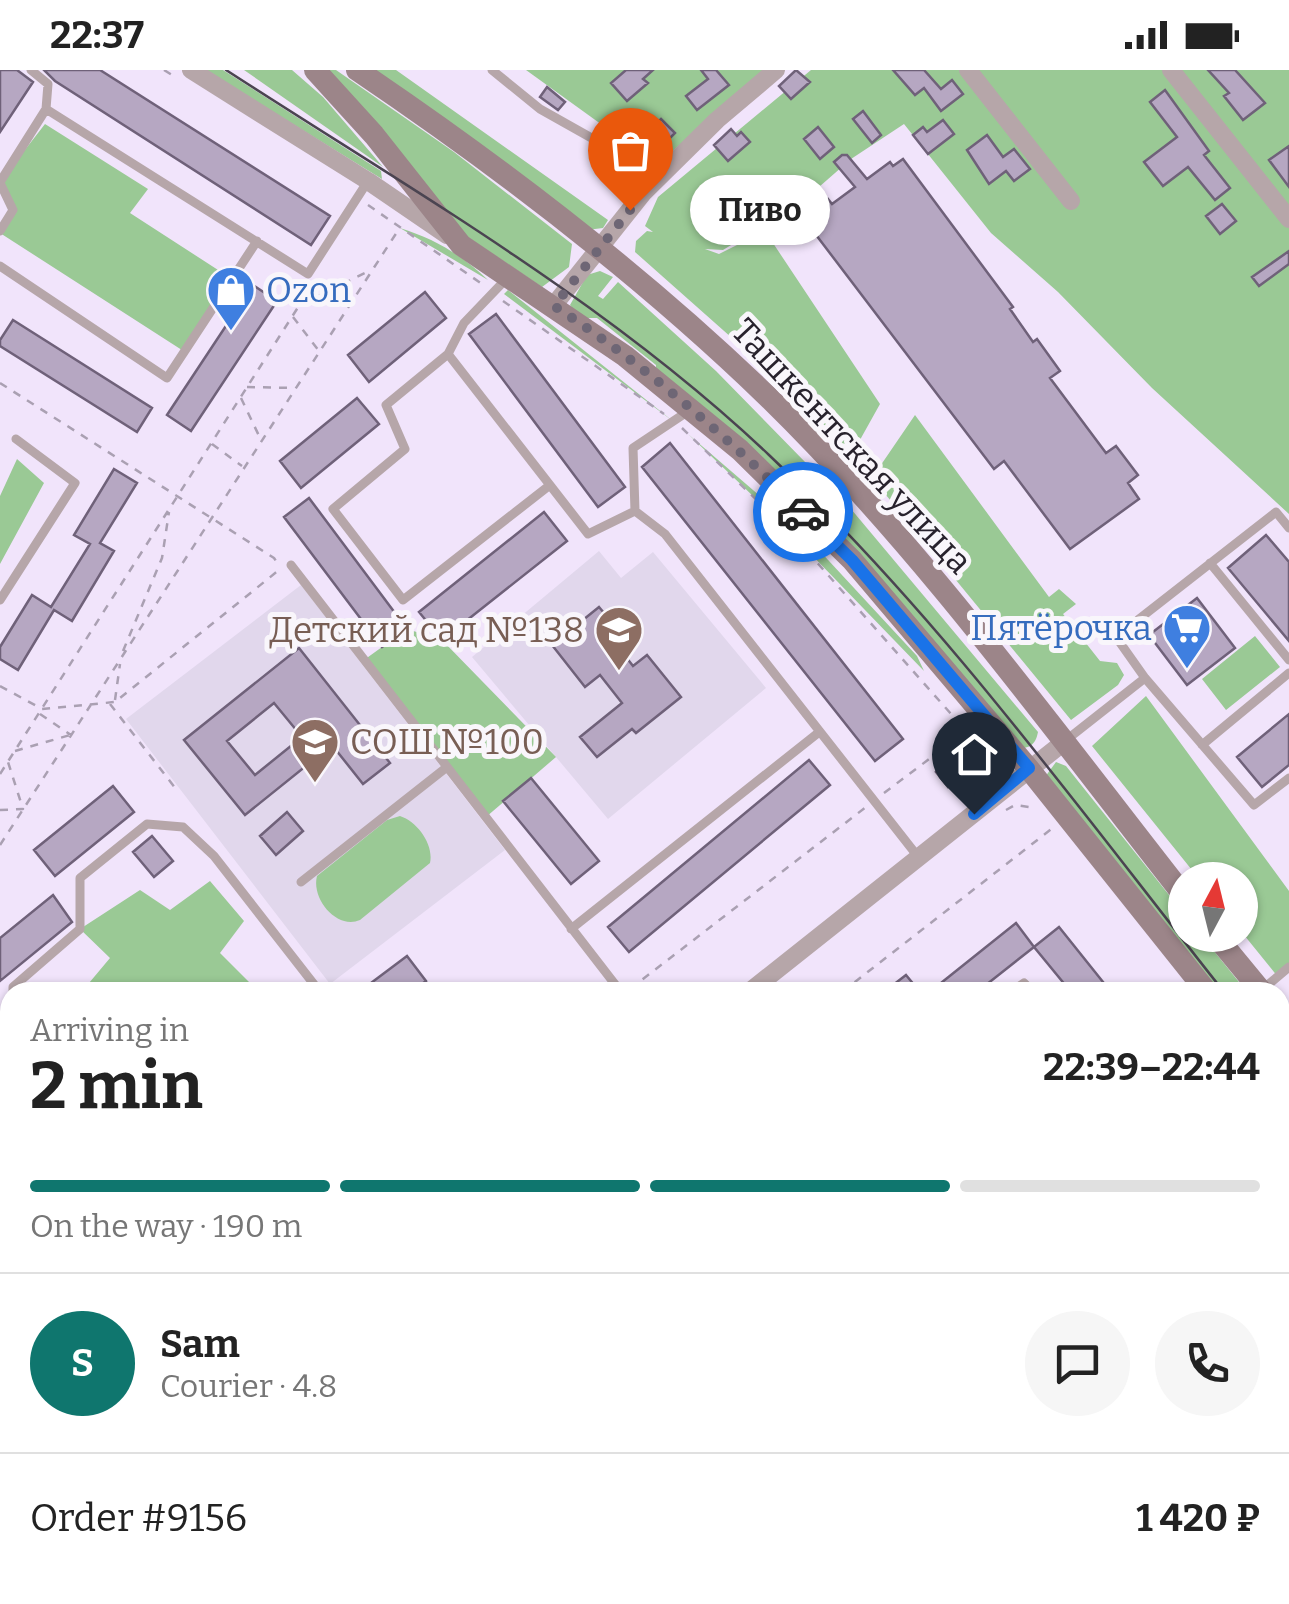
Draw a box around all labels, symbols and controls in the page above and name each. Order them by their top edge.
text: 22:37 [50,12,144,58]
pin [588,108,673,211]
icon: bag [603,123,658,178]
callout: Пиво [690,175,830,245]
text: Пиво [718,191,802,229]
shop icon: Ozon [205,264,257,332]
place label: Ozon [266,269,351,311]
street label: Ташкентская улица [723,310,981,582]
courier [753,462,853,562]
icon: car [776,485,831,540]
supermarket icon: Пятёрочка [1161,602,1213,670]
school or university icon: Детский сад №138 [593,604,645,672]
place label: Пятёрочка [970,607,1152,649]
place label: Детский сад №138 [269,609,584,651]
pin [932,712,1017,815]
school or university icon: СОШ №100 [289,716,341,784]
place label: СОШ №100 [350,721,544,763]
icon: home [947,727,1002,782]
north arrow [1168,862,1258,952]
map controls [1168,862,1258,952]
text: Arriving in [30,1011,189,1049]
text: 22:39–22:44 [1043,1044,1260,1090]
text: 2 min [30,1047,203,1125]
text: On the way · 190 m [30,1207,302,1245]
button: chat [1025,1311,1130,1416]
button: phone [1155,1311,1260,1416]
text: Sam [160,1321,240,1367]
text: S [71,1340,94,1386]
text: Courier · 4.8 [160,1367,337,1405]
text: Order #9156 [30,1495,247,1541]
text: 1 420 ₽ [1136,1495,1260,1541]

